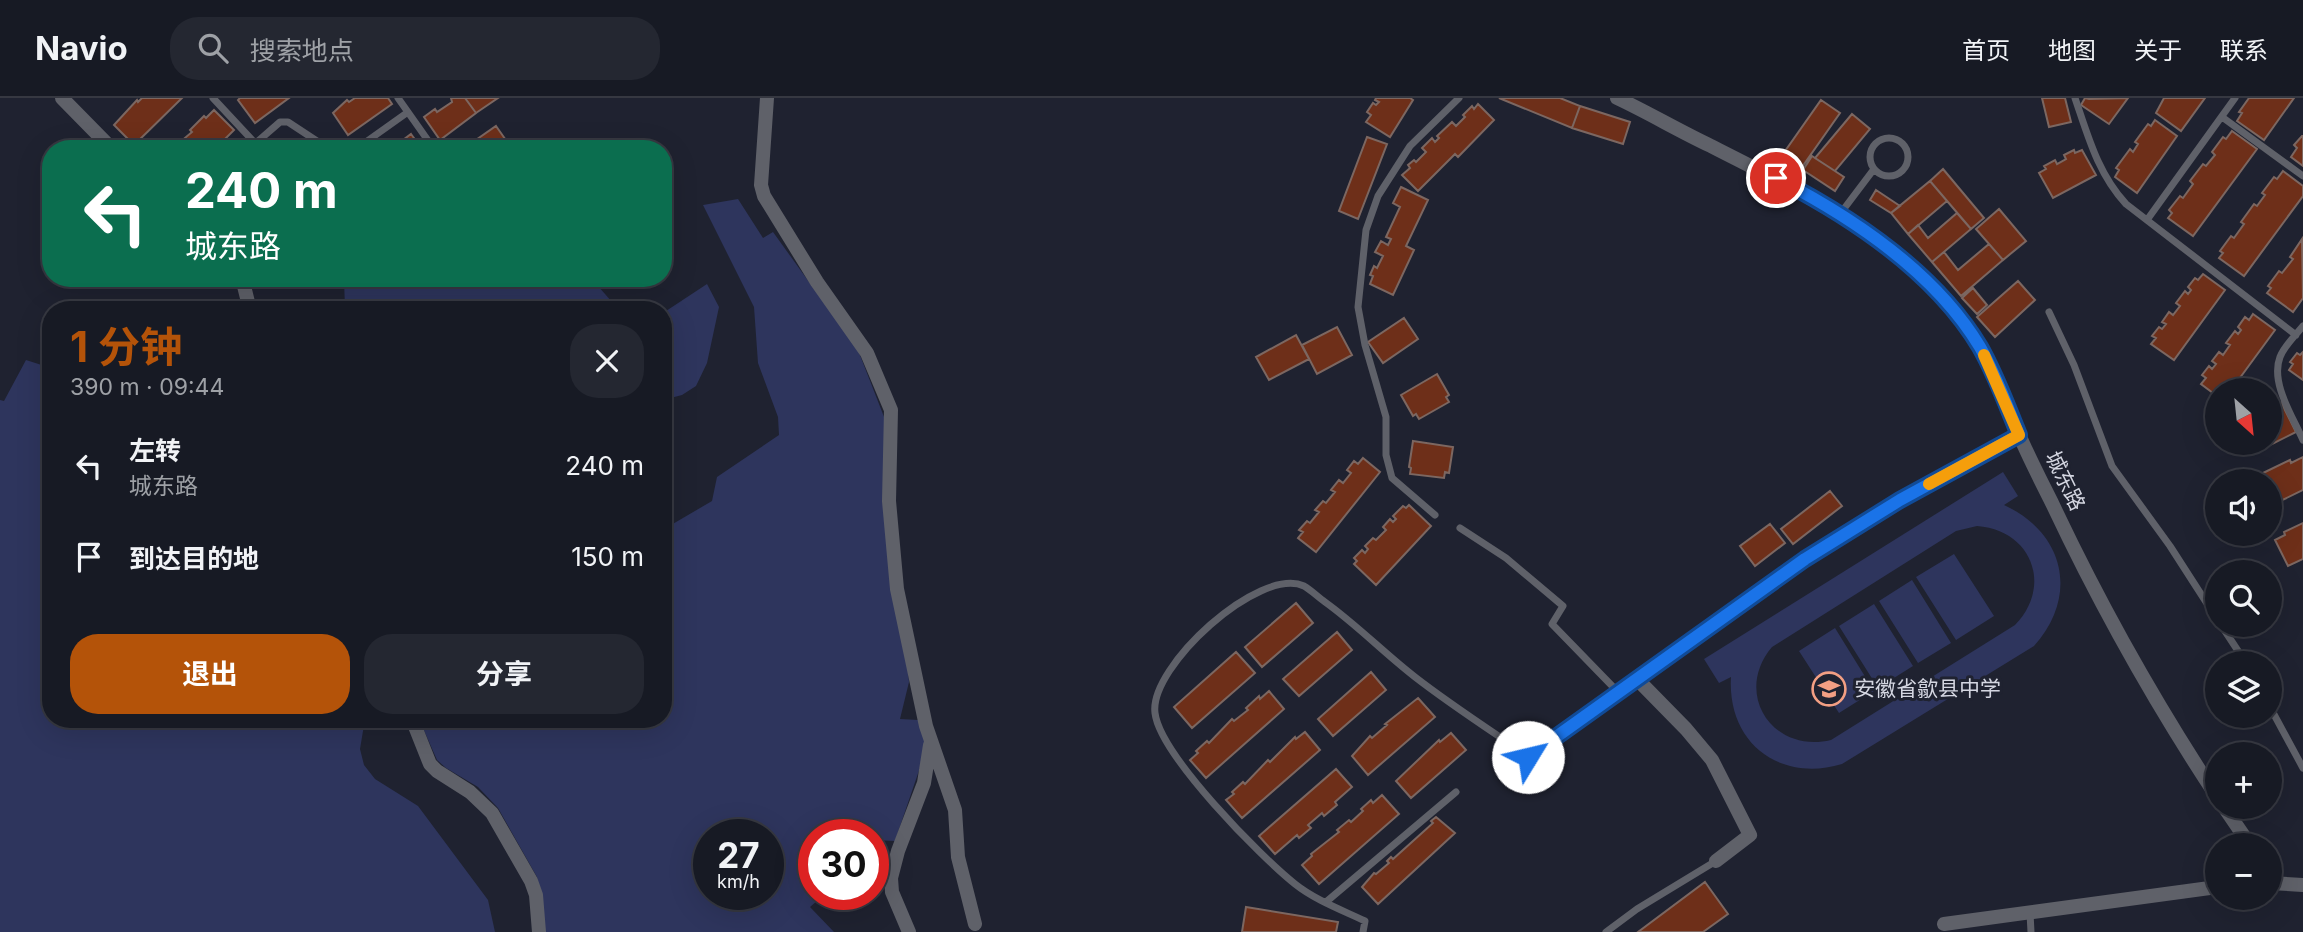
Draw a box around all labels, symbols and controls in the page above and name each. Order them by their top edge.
search box [170,17,660,80]
text: Navio [35,28,128,68]
icon: search [194,29,232,67]
text: 搜索地点 [250,35,354,66]
text: 首页 [1962,36,2010,65]
text: 地图 [2048,36,2096,65]
text: 关于 [2134,36,2182,65]
text: 联系 [2220,36,2268,65]
pin [1746,148,1806,208]
icon: arrive [1757,159,1795,197]
text: 240 m [185,161,338,220]
icon: left [70,168,161,259]
text: 城东路 [185,227,281,266]
text: 1 分钟 [70,321,182,372]
button: close [570,324,644,398]
text: 390 m · 09:44 [70,373,224,401]
north arrow [2205,378,2282,455]
map controls [2205,378,2282,910]
text: 左转 [129,435,181,466]
icon: left [70,447,108,485]
street label: 城东路 [2040,447,2090,515]
text: 240 m [565,450,644,481]
button: sound [2205,469,2282,546]
text: 城东路 [129,472,198,500]
icon: arrive [70,538,108,576]
text: 150 m [571,541,644,572]
text: 到达目的地 [129,543,259,574]
button: search [2205,560,2282,637]
button: 退出 [70,634,350,714]
button: 分享 [364,634,644,714]
button: layers [2205,651,2282,728]
school or university icon: 安徽省歙县中学 [1810,670,1848,708]
place label: 安徽省歙县中学 [1854,676,2001,701]
position arrow [1491,720,1565,794]
button: + [2205,742,2282,819]
speed limit sign: 30 [798,819,889,910]
button: − [2205,833,2282,910]
text: 27 [717,834,760,876]
text: km/h [717,871,760,892]

